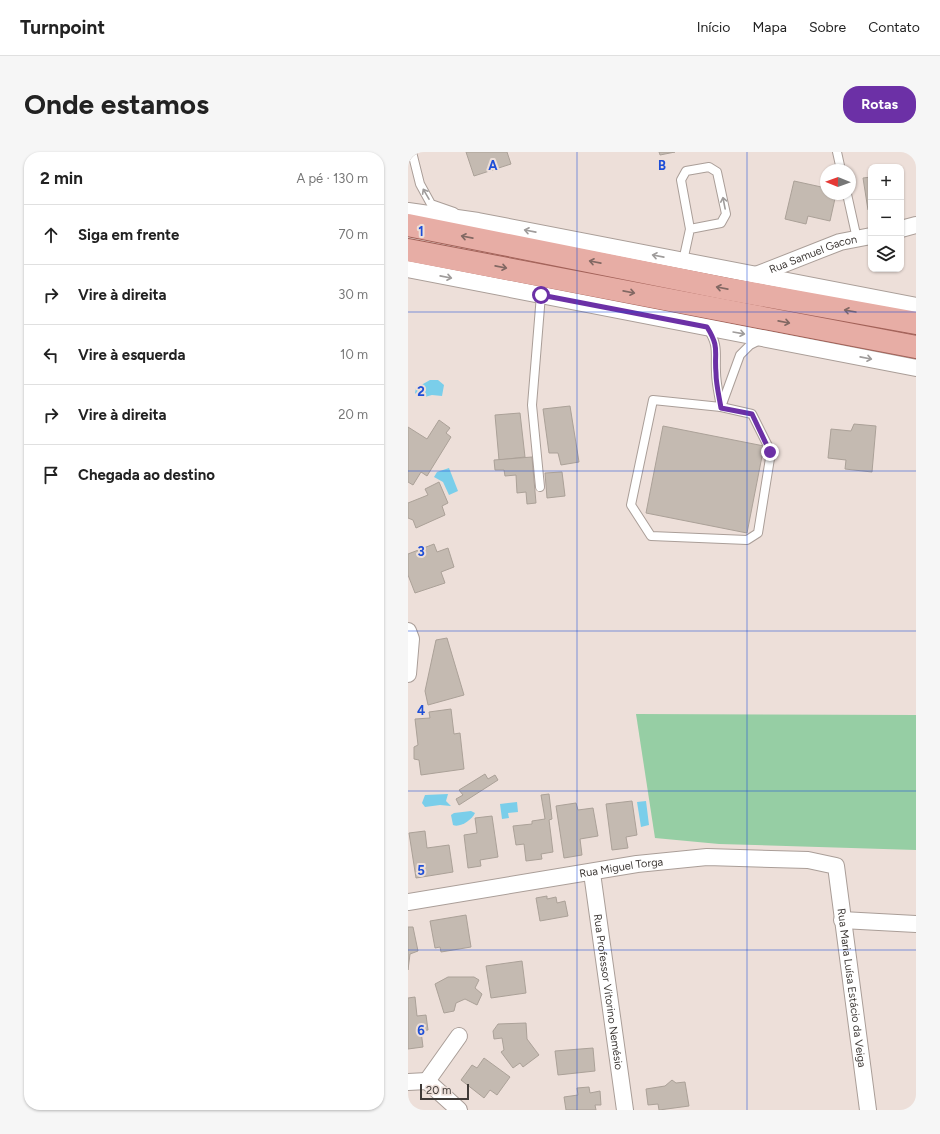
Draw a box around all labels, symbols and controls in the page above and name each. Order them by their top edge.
text: Turnpoint [20,16,105,39]
text: Início [697,19,730,36]
text: Mapa [752,19,787,36]
text: Sobre [809,19,846,36]
text: Contato [868,19,920,36]
button: Rotas [843,86,916,123]
text: Onde estamos [24,87,209,121]
text: A [488,158,498,173]
text: B [658,158,666,173]
north arrow [820,164,856,200]
map controls [868,164,904,272]
button: + [868,164,904,200]
text: 2 min [40,168,83,188]
text: A pé · 130 m [296,171,368,186]
one-way arrow [422,189,430,200]
one-way arrow [719,197,727,210]
button: − [868,200,904,236]
icon: ahead [40,224,62,246]
text: 1 [418,224,424,239]
text: Siga em frente [78,226,179,244]
text: 70 m [338,227,368,242]
one-way arrow [524,227,537,235]
one-way arrow [461,233,474,241]
street label: Rua Samuel Gacon [767,233,858,276]
button: layers [868,236,904,272]
one-way arrow [652,251,665,259]
one-way arrow [589,258,602,266]
one-way arrow [494,263,507,271]
one-way arrow [439,273,452,281]
one-way arrow [716,283,729,291]
icon: right [40,284,62,306]
text: Vire à direita [78,286,167,304]
route start [532,286,550,304]
text: 30 m [338,287,368,302]
one-way arrow [622,288,635,296]
one-way arrow [844,307,857,315]
one-way arrow [777,318,790,326]
one-way arrow [732,329,745,337]
icon: left [40,344,62,366]
text: Vire à esquerda [78,346,185,364]
text: 10 m [340,347,368,362]
one-way arrow [860,354,873,362]
text: 2 [417,384,425,399]
icon: right [40,404,62,426]
text: Vire à direita [78,406,167,424]
text: 20 m [338,407,368,422]
route end [761,443,779,461]
icon: arrive [40,464,62,486]
text: Chegada ao destino [78,466,215,484]
text: 3 [417,544,425,559]
text: 4 [417,703,425,718]
street label: Rua Miguel Torga [578,855,664,880]
text: 5 [417,863,425,878]
street label: Rua Maria Luísa Estácio da Veiga [835,907,868,1068]
street label: Rua Professor Vitorino Nemésio [591,913,625,1071]
text: 6 [417,1023,425,1038]
scale bar [420,1082,469,1101]
text: 20 m [426,1084,451,1097]

